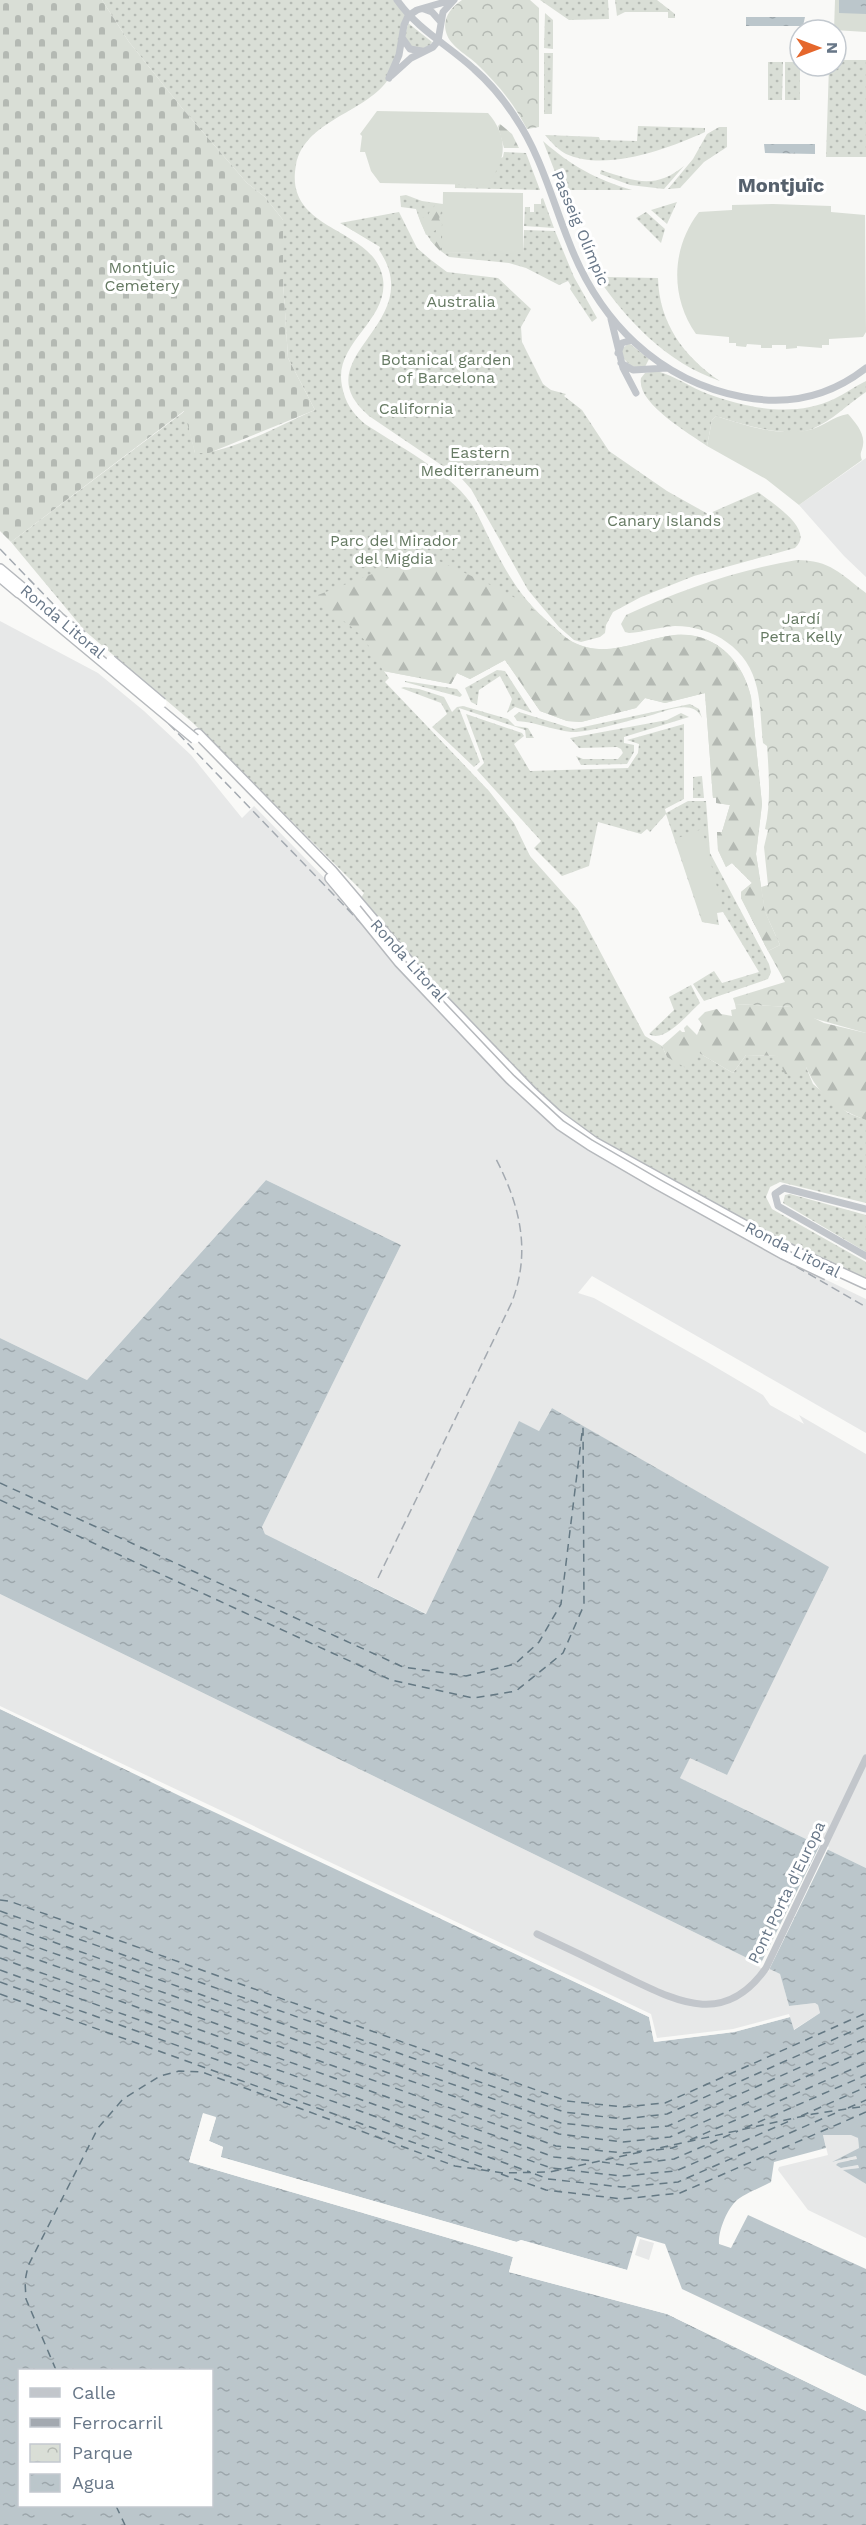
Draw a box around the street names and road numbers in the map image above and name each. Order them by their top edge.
street label: Passeig Olímpic [548,168,613,288]
street label: Ronda Litoral [17,581,109,662]
street label: Ronda Litoral [367,915,451,1006]
street label: Ronda Litoral [742,1217,844,1282]
street label: Pont Porta d'Europa [744,1818,829,1966]

